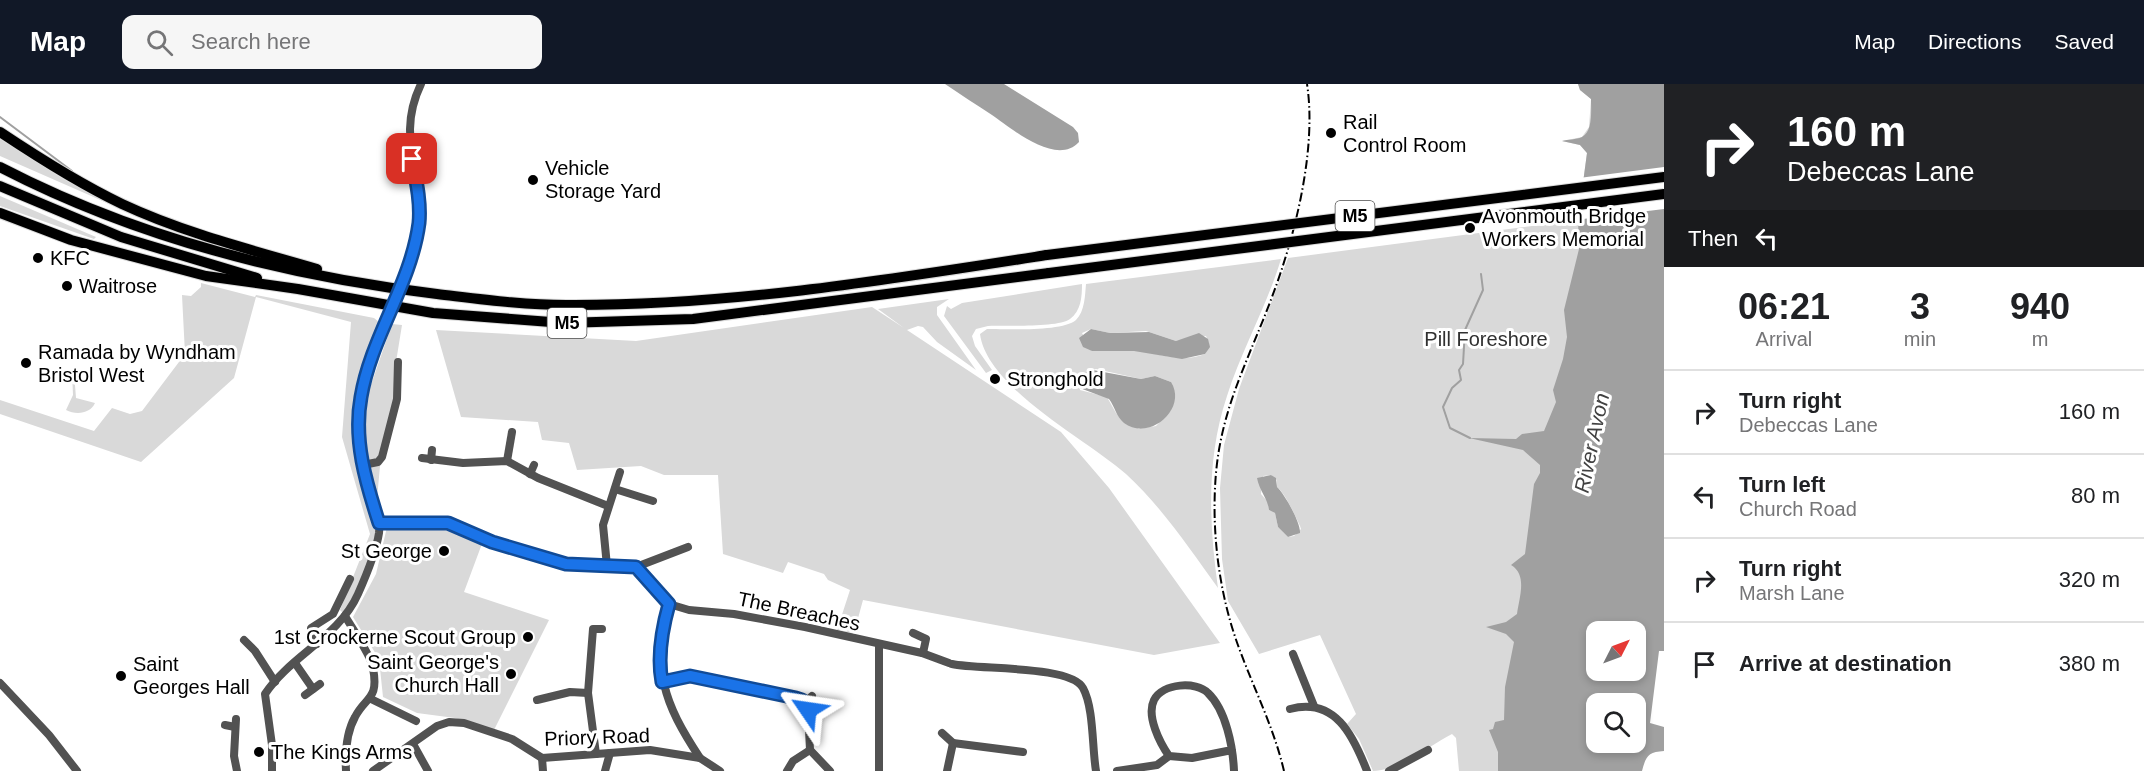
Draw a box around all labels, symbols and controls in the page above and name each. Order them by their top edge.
search box [122,15,542,69]
text: Map [30,26,86,57]
icon: search [143,26,176,59]
text: Search here [191,29,311,54]
text: Map [1854,30,1895,53]
text: Directions [1928,30,2021,53]
text: Saved [2054,30,2114,53]
icon: right [1688,108,1766,186]
text: 160 m [1787,108,1906,155]
place label: Rail Control Room [1343,111,1466,156]
marker: Rail Control Room [1324,126,1338,140]
pin [386,133,437,184]
icon: arrive [395,142,428,175]
place label: Vehicle Storage Yard [545,157,661,202]
text: Debeccas Lane [1787,157,1975,187]
marker: Vehicle Storage Yard [526,173,540,187]
road number: M5 [1336,201,1374,231]
place label: Avonmouth Bridge Workers Memorial [1482,205,1646,250]
marker: Avonmouth Bridge Workers Memorial [1463,221,1477,235]
icon: left [1750,222,1783,255]
text: Then [1688,226,1738,251]
place label: KFC [50,247,90,269]
marker: KFC [31,251,45,265]
place label: Waitrose [79,275,157,297]
marker: Waitrose [60,279,74,293]
text: 06:21 [1738,286,1830,327]
text: 3 [1910,286,1930,327]
text: 940 [2010,286,2070,327]
road number: M5 [548,308,586,338]
park label: Pill Foreshore [1424,328,1548,350]
text: Arrival [1756,328,1812,350]
text: min [1904,328,1936,350]
text: m [2032,328,2048,350]
place label: Ramada by Wyndham Bristol West [38,341,236,386]
marker: Ramada by Wyndham Bristol West [19,356,33,370]
place label: Stronghold [1007,368,1104,390]
marker: Stronghold [988,372,1002,386]
text: Turn right [1739,388,1841,413]
water label: River Avon [1570,391,1613,495]
icon: right [1688,396,1721,429]
text: 160 m [2059,399,2120,424]
text: Debeccas Lane [1739,414,1878,436]
text: Turn left [1739,472,1825,497]
icon: left [1688,480,1721,513]
text: 80 m [2071,483,2120,508]
text: Church Road [1739,498,1857,520]
place label: St George [341,540,432,562]
marker: St George [437,544,451,558]
text: Turn right [1739,556,1841,581]
icon: right [1688,564,1721,597]
text: 320 m [2059,567,2120,592]
text: Marsh Lane [1739,582,1845,604]
street label: The Breaches [736,587,862,635]
north arrow [1586,621,1646,681]
map controls [1586,621,1646,753]
place label: 1st Crockerne Scout Group [274,626,516,648]
marker: 1st Crockerne Scout Group [521,630,535,644]
icon: arrive [1688,648,1721,681]
place label: Saint George's Church Hall [367,651,499,696]
text: Arrive at destination [1739,651,1952,676]
text: 380 m [2059,651,2120,676]
place label: Saint Georges Hall [133,653,250,698]
marker: Saint George's Church Hall [504,667,518,681]
marker: Saint Georges Hall [114,669,128,683]
position arrow [776,678,840,742]
button: search [1586,693,1646,753]
street label: Priory Road [544,724,650,750]
place label: The Kings Arms [271,741,412,763]
marker: The Kings Arms [252,745,266,759]

